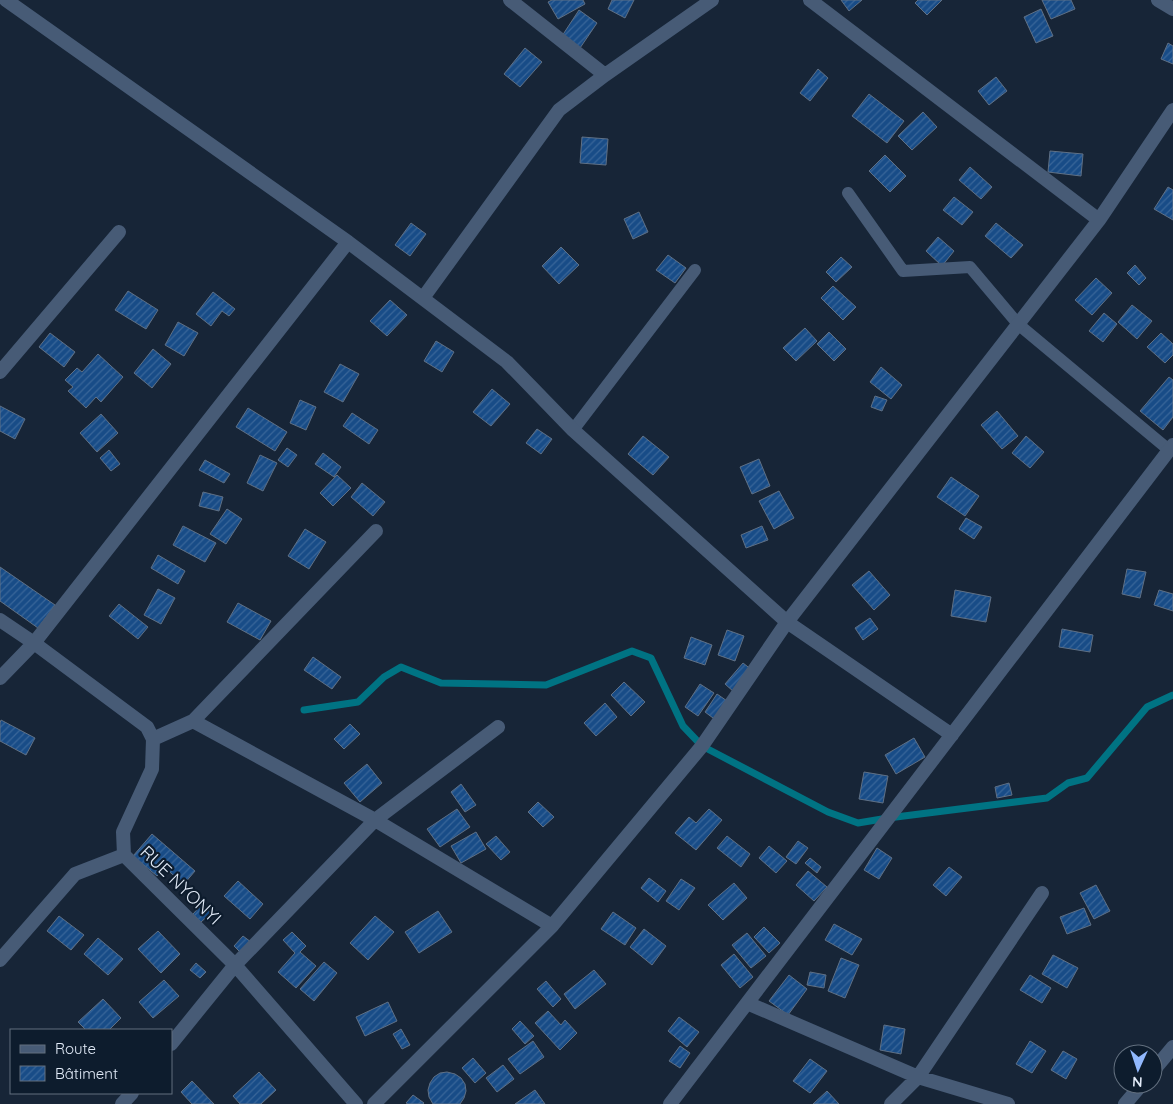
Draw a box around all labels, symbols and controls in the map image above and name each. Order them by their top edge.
street label: RUE NYONYI [136,841,226,929]
legend [10,1029,172,1094]
text: Route [55,1039,96,1058]
north arrow [1113,1044,1163,1094]
text: Bâtiment [55,1064,118,1083]
text: N [1132,1073,1143,1091]

